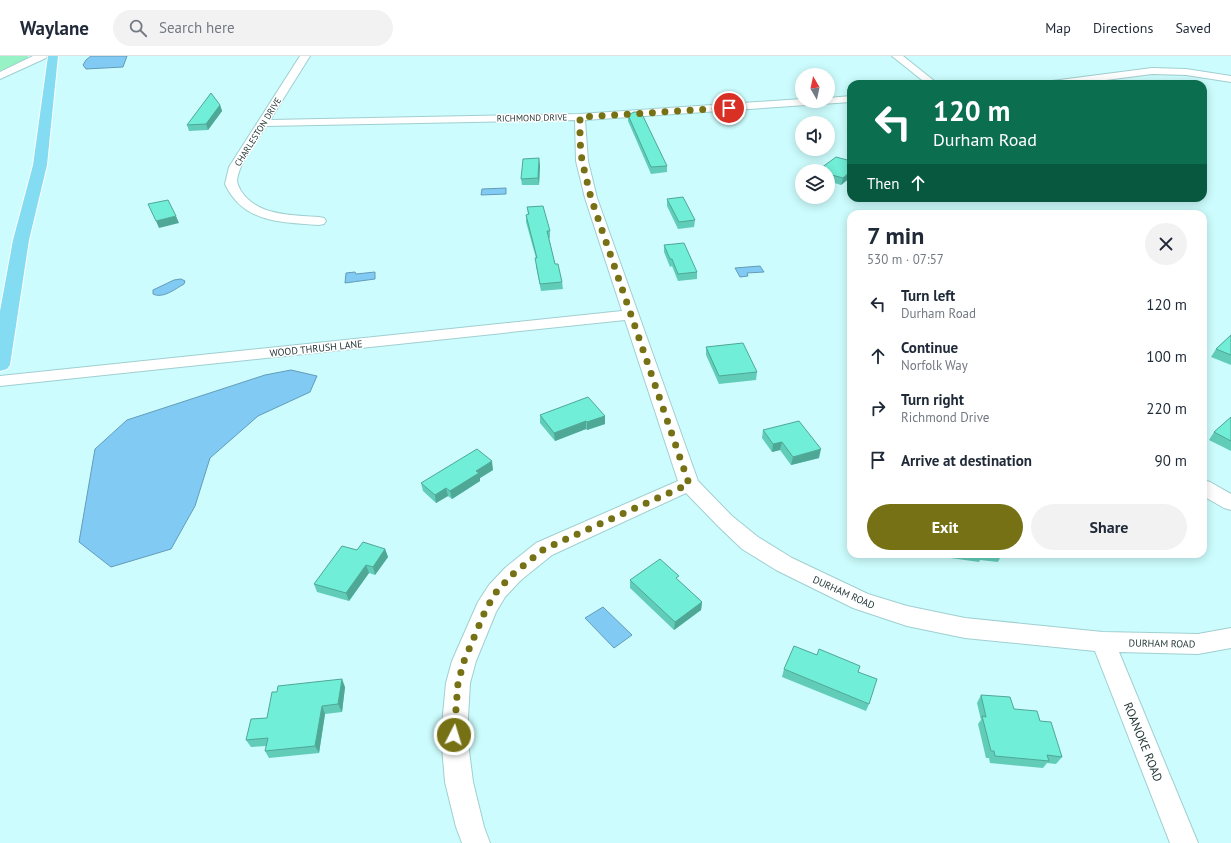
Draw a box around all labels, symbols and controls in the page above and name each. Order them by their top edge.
search box [113,10,393,46]
text: Waylane [20,16,89,40]
icon: search [127,17,149,39]
text: Search here [159,18,235,37]
text: Map [1045,19,1071,37]
text: Directions [1093,19,1153,37]
text: Saved [1175,19,1211,37]
north arrow [795,68,835,108]
map controls [795,68,835,204]
pin [712,91,746,125]
text: 120 m [933,92,1010,129]
street label: CHARLESTON DRIVE [232,95,283,168]
icon: left [867,96,919,148]
icon: arrive [718,97,740,119]
street label: RICHMOND DRIVE [497,111,568,124]
button: sound [795,116,835,156]
text: Durham Road [933,128,1037,151]
button: layers [795,164,835,204]
icon: ahead [907,172,929,194]
text: Then [867,174,899,193]
text: 7 min [867,220,924,251]
button: close [1145,223,1187,265]
text: 530 m · 07:57 [867,251,944,268]
text: Turn left [901,286,955,305]
icon: left [867,293,889,315]
text: 120 m [1146,295,1187,314]
text: Durham Road [901,305,976,322]
street label: WOOD THRUSH LANE [269,337,363,360]
text: Continue [901,338,958,357]
icon: ahead [867,345,889,367]
text: 100 m [1146,347,1187,366]
text: Norfolk Way [901,357,968,374]
text: Turn right [901,390,964,409]
icon: right [867,397,889,419]
text: 220 m [1146,399,1187,418]
text: Richmond Drive [901,409,989,426]
icon: arrive [867,449,889,471]
text: Arrive at destination [901,451,1032,470]
text: 90 m [1154,451,1187,470]
button: Exit [867,504,1023,550]
button: Share [1031,504,1187,550]
street label: DURHAM ROAD [811,573,877,612]
street label: DURHAM ROAD [1129,636,1195,651]
street label: ROANOKE ROAD [1121,700,1166,784]
position arrow [433,714,475,756]

